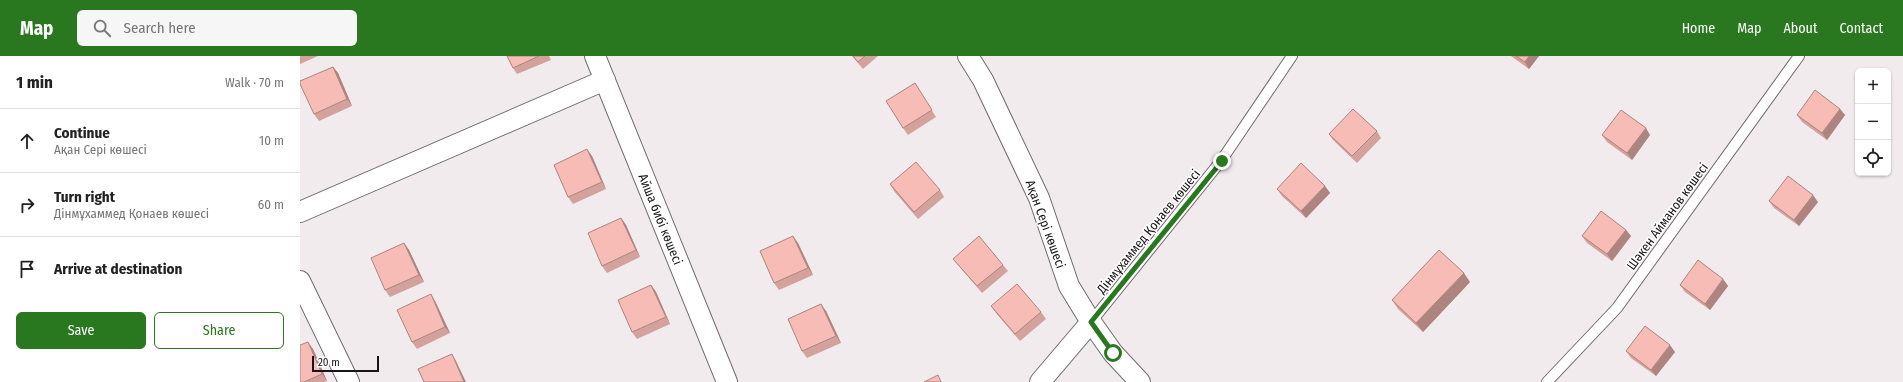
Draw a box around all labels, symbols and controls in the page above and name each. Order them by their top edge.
search box [77,10,357,46]
text: Map [20,17,53,40]
icon: search [91,17,113,39]
text: Search here [123,19,196,37]
text: Home [1682,20,1715,37]
text: Map [1737,20,1761,37]
text: About [1783,20,1818,37]
text: Contact [1840,20,1883,37]
map controls [1855,68,1891,176]
button: + [1855,68,1891,104]
text: 1 min [16,72,53,93]
text: Walk · 70 m [225,75,284,90]
button: − [1855,104,1891,140]
text: Continue [54,124,110,142]
icon: ahead [16,130,38,152]
text: 10 m [259,133,284,148]
button: locate [1855,140,1891,176]
text: Ақан Сері көшесі [54,142,147,157]
route end [1213,152,1231,170]
street label: Шәкен Айманов көшесі [1624,160,1711,273]
street label: Дінмұхаммед Қонаев көшесі [1093,166,1203,297]
street label: Айша бибі көшесі [635,172,686,267]
street label: Ақан Сері көшесі [1023,178,1068,270]
text: Turn right [54,188,115,206]
icon: right [16,194,38,216]
text: 60 m [258,197,284,212]
text: Дінмұхаммед Қонаев көшесі [54,206,209,221]
icon: arrive [16,258,38,280]
text: Arrive at destination [54,260,182,278]
button: Save [16,312,146,349]
button: Share [154,312,284,349]
route start [1104,344,1122,362]
scale bar [312,354,379,373]
text: 20 m [318,356,340,369]

